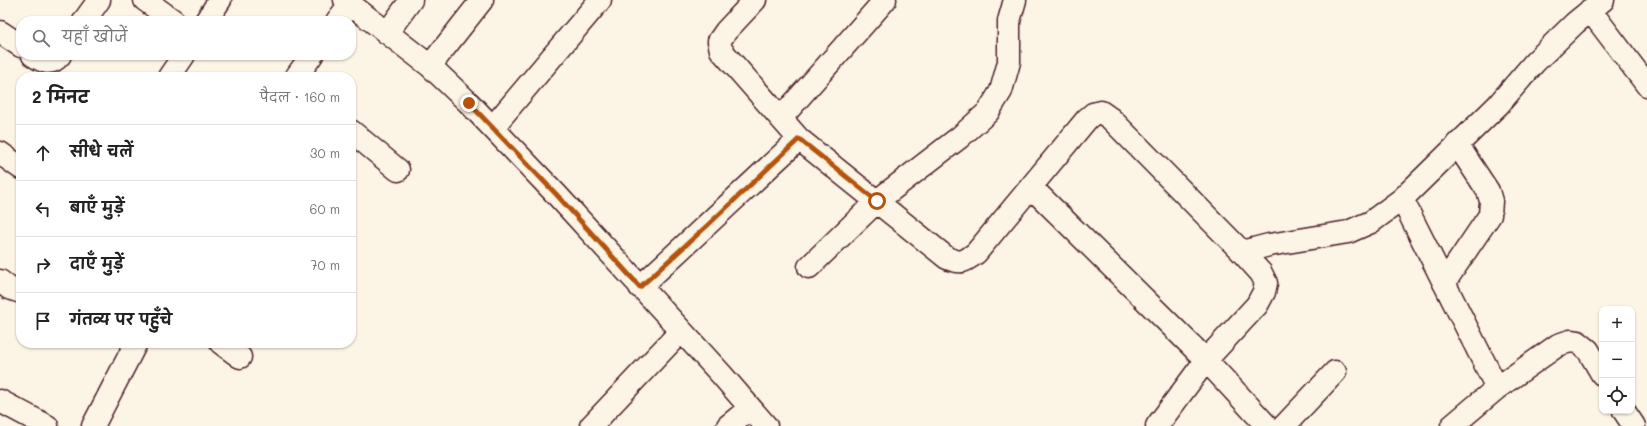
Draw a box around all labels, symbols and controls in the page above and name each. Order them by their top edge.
search box [16,16,356,60]
text: यहाँ खोजें [62,26,127,46]
icon: search [30,27,52,49]
text: 2 मिनट [32,85,89,107]
text: पैदल · 160 m [260,88,340,105]
route end [460,94,478,112]
text: सीधे चलें [70,141,133,161]
icon: ahead [32,142,54,164]
text: 30 m [310,144,340,161]
route start [868,192,886,210]
text: बाएँ मुड़ें [70,197,124,217]
icon: left [32,198,54,220]
text: 60 m [310,200,340,217]
text: दाएँ मुड़ें [70,253,124,273]
icon: right [32,254,54,276]
text: 70 m [310,256,340,273]
map controls [1599,306,1635,414]
button: + [1599,306,1635,342]
text: गंतव्य पर पहुँचे [70,309,172,329]
icon: arrive [32,310,54,332]
button: − [1599,342,1635,378]
button: locate [1599,378,1635,414]

